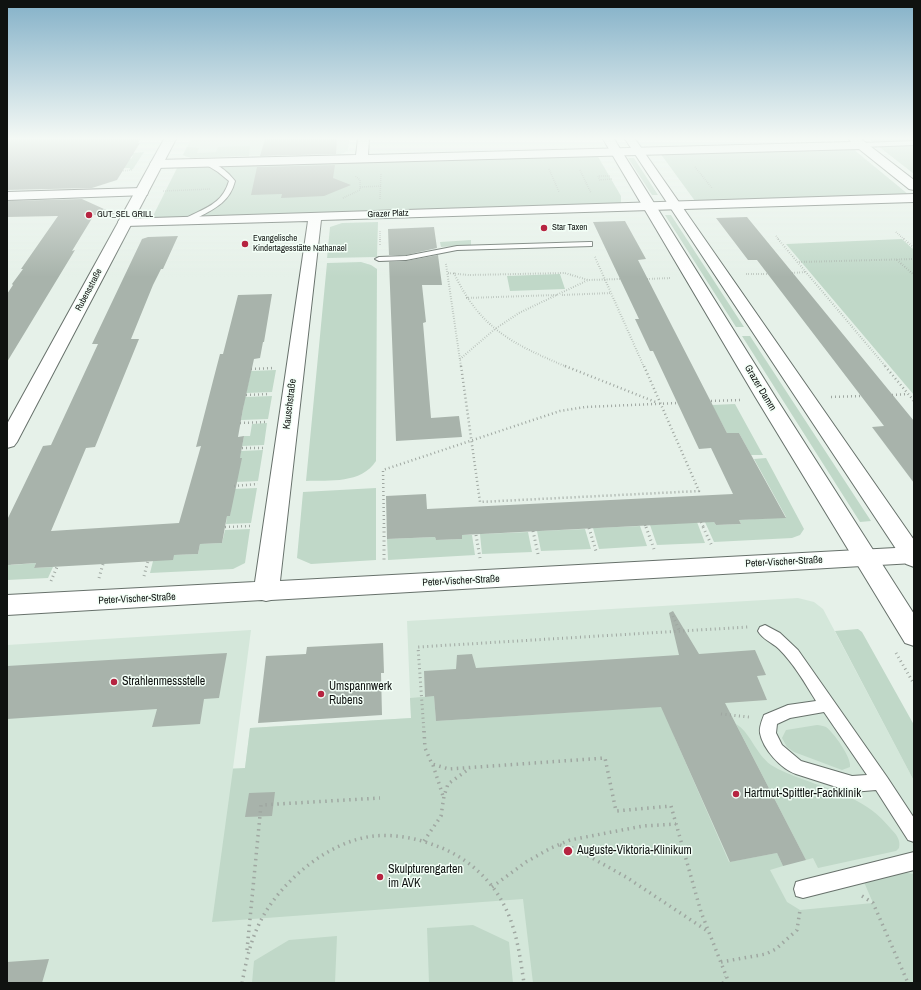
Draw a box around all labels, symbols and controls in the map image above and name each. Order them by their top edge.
street label: Grazer Platz [367,208,409,220]
marker: GUT_SEL GRILL [84,210,94,220]
place label: GUT_SEL GRILL [97,210,153,220]
marker: Star Taxen [539,223,549,233]
place label: Star Taxen [552,223,587,233]
place label: Evangelische Kindertagesstätte Nathanael [253,234,347,255]
marker: Evangelische Kindertagesstätte Nathanael [240,239,250,249]
street label: Rubensstraße [73,267,105,313]
street label: Grazer Damm [742,363,778,413]
street label: Kauschstraße [281,378,299,430]
street label: Peter-Vischer-Straße [745,554,823,570]
street label: Peter-Vischer-Straße [422,573,500,589]
street label: Peter-Vischer-Straße [98,591,176,607]
place label: Strahlenmessstelle [122,675,205,689]
marker: Strahlenmessstelle [109,677,119,687]
place label: Umspannwerk Rubens [329,680,392,708]
marker: Umspannwerk Rubens [316,689,326,699]
place label: Hartmut-Spittler-Fachklinik [744,787,861,801]
marker: Hartmut-Spittler-Fachklinik [731,789,741,799]
place label: Auguste-Viktoria-Klinikum [577,844,692,858]
marker: Auguste-Viktoria-Klinikum [562,845,574,857]
place label: Skulpturengarten im AVK [388,863,463,891]
marker: Skulpturengarten im AVK [375,872,385,882]

